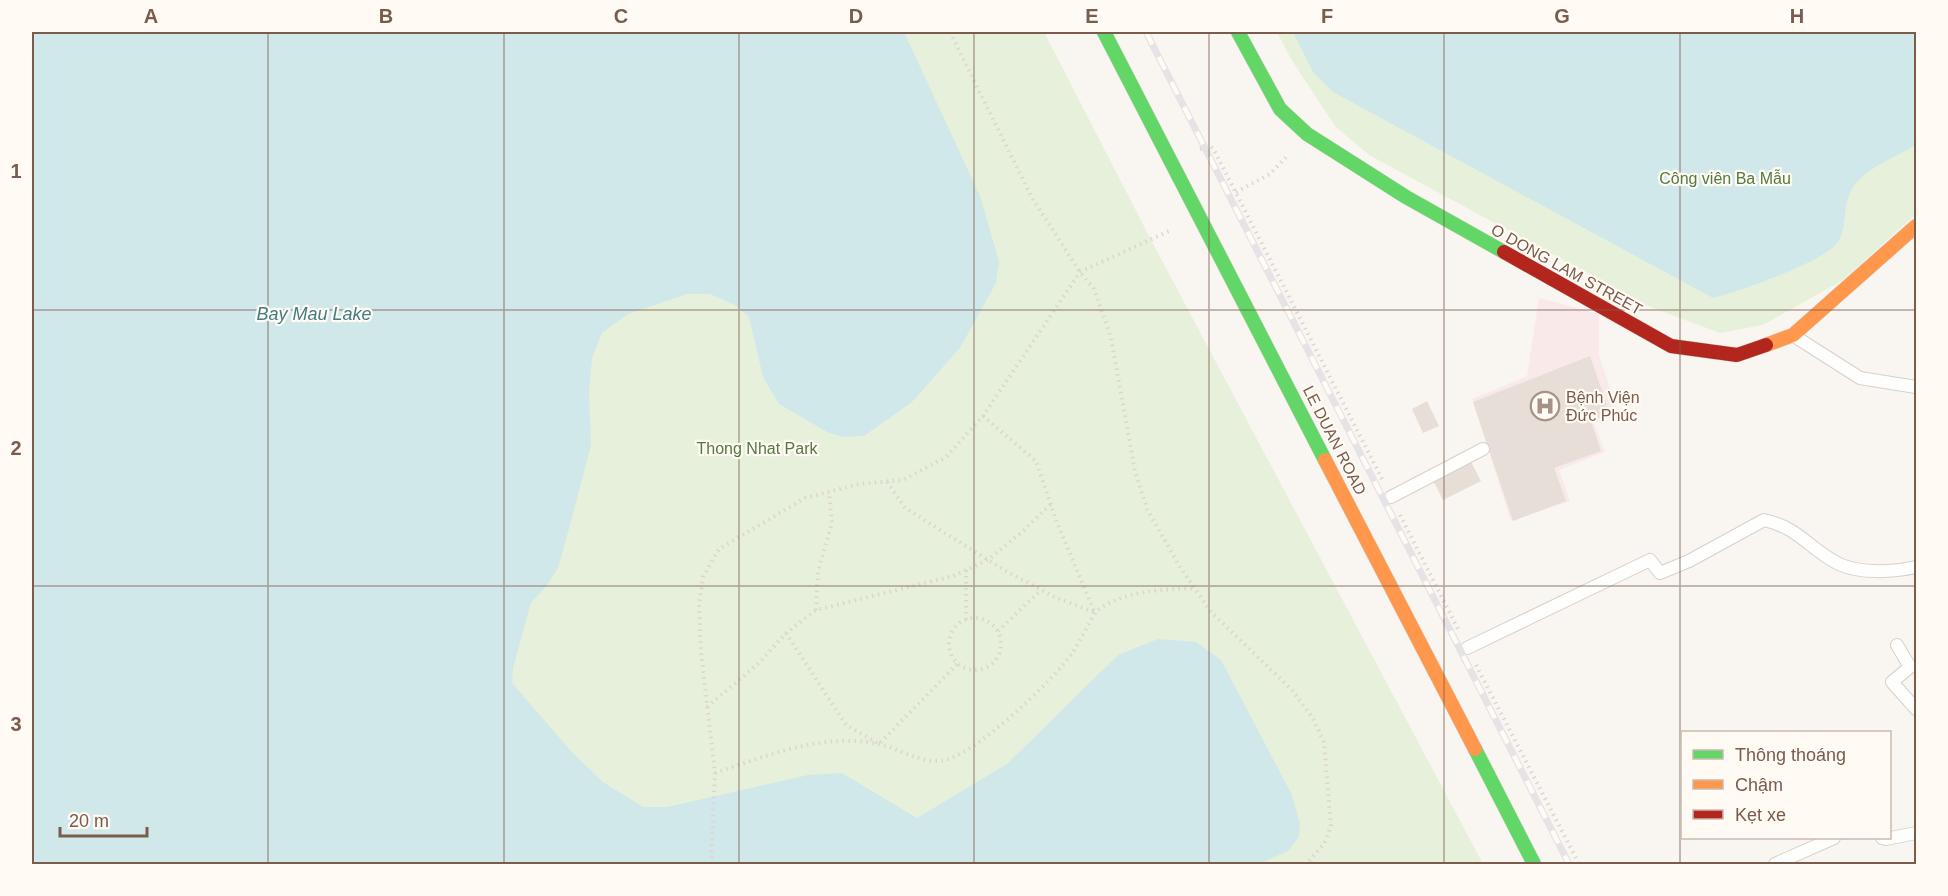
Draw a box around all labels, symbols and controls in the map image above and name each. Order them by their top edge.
text: A [144,5,158,27]
text: B [379,5,393,27]
text: C [614,5,628,27]
text: D [849,5,863,27]
text: E [1085,5,1099,27]
text: F [1321,5,1333,27]
text: G [1554,5,1570,27]
text: H [1790,5,1804,27]
text: 1 [10,160,22,182]
park label: Công viên Ba Mẫu [1659,169,1791,187]
street label: O DONG LAM STREET [1488,221,1645,318]
water label: Bay Mau Lake [256,304,372,324]
street label: LE DUAN ROAD [1300,383,1369,498]
place label: Bệnh Viện Đức Phúc [1566,389,1640,424]
hospital icon: Bệnh Viện Đức Phúc [1529,390,1561,422]
text: 2 [10,437,22,459]
park label: Thong Nhat Park [697,440,818,457]
text: 3 [10,713,22,735]
legend [1681,731,1891,839]
text: Thông thoáng [1735,745,1846,765]
text: Chậm [1735,775,1783,795]
scale bar [60,800,147,838]
text: Kẹt xe [1735,805,1786,825]
text: 20 m [69,811,109,831]

